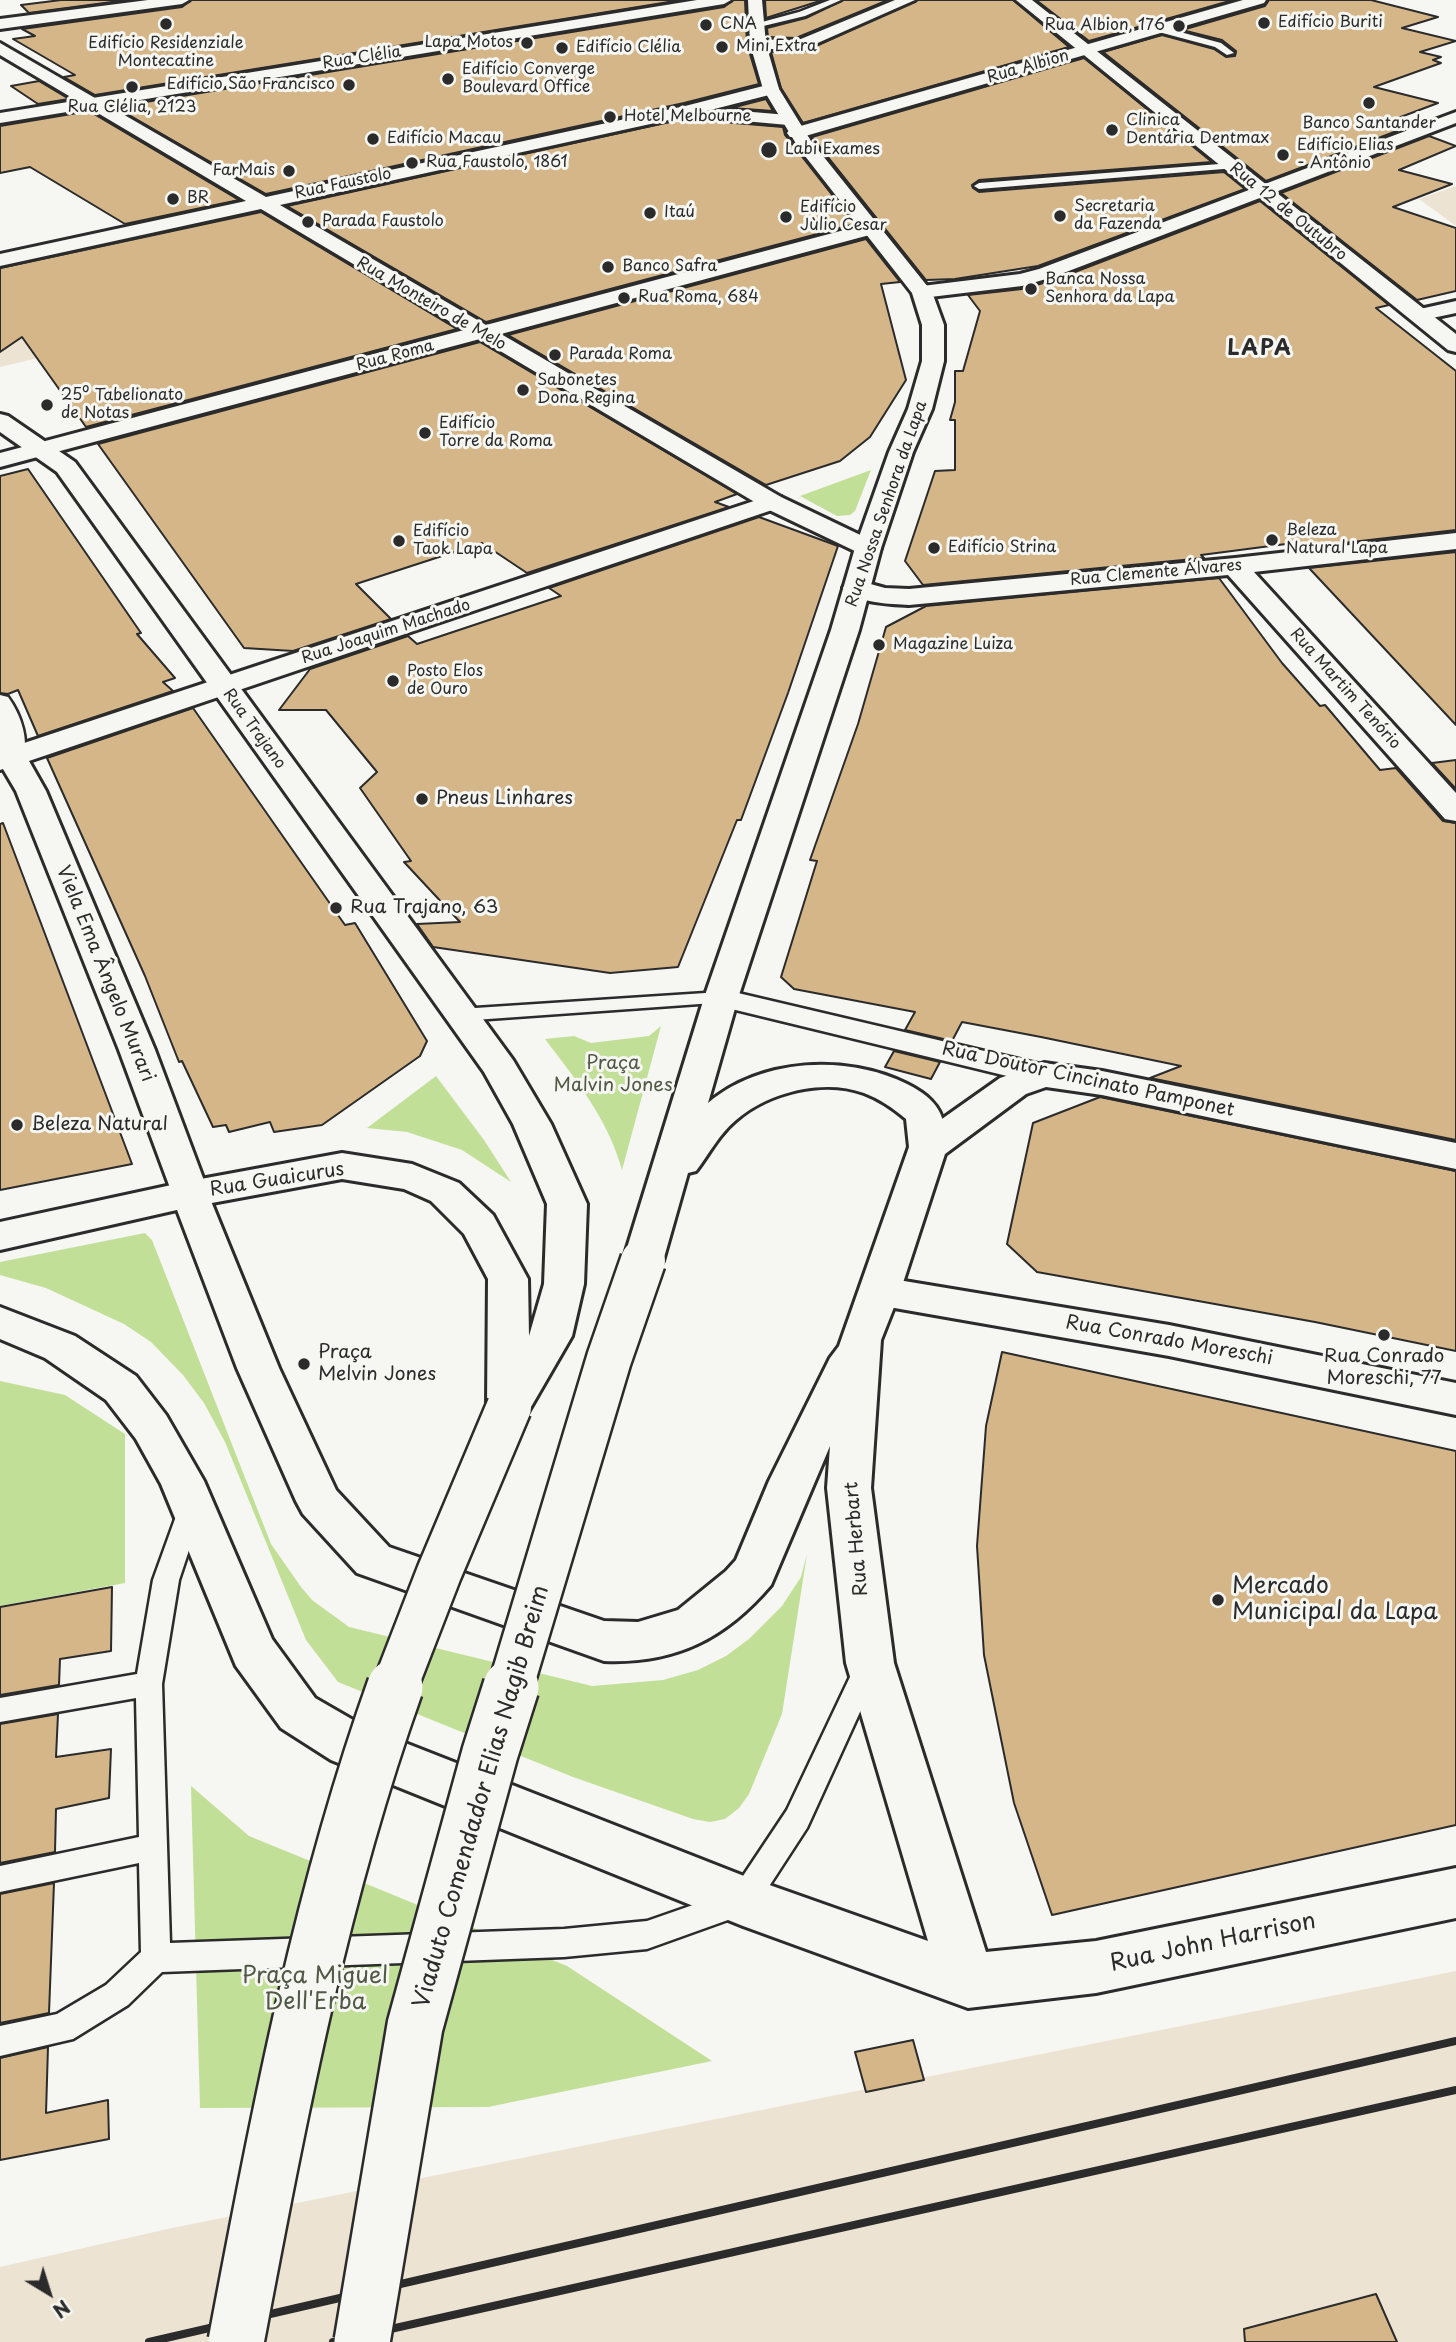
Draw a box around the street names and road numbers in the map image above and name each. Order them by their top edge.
street label: Rua Clélia [321,42,403,74]
street label: Rua Albion [985,46,1071,88]
street label: Rua 12 de Outubro [1226,159,1350,265]
street label: Rua Faustolo [293,164,393,204]
street label: Rua Monteiro de Melo [353,253,509,355]
street label: Rua Roma [354,336,436,376]
street label: Rua Nossa Senhora da Lapa [843,398,931,610]
street label: Rua Clemente Álvares [1069,556,1243,590]
street label: Rua Joaquim Machado [299,596,473,668]
street label: Rua Martim Tenório [1286,625,1404,753]
street label: Rua Trajano [218,685,290,773]
street label: Viela Ema Ângelo Murari [51,863,159,1085]
street label: Rua Doutor Cincinato Pamponet [940,1038,1236,1122]
street label: Rua Guaicurus [208,1158,346,1202]
street label: Rua Conrado Moreschi [1064,1312,1274,1370]
street label: Rua Herbart [841,1481,873,1597]
street label: Viaduto Comendador Elias Nagib Breim [408,1582,556,2012]
street label: Rua John Harrison [1108,1908,1318,1978]

